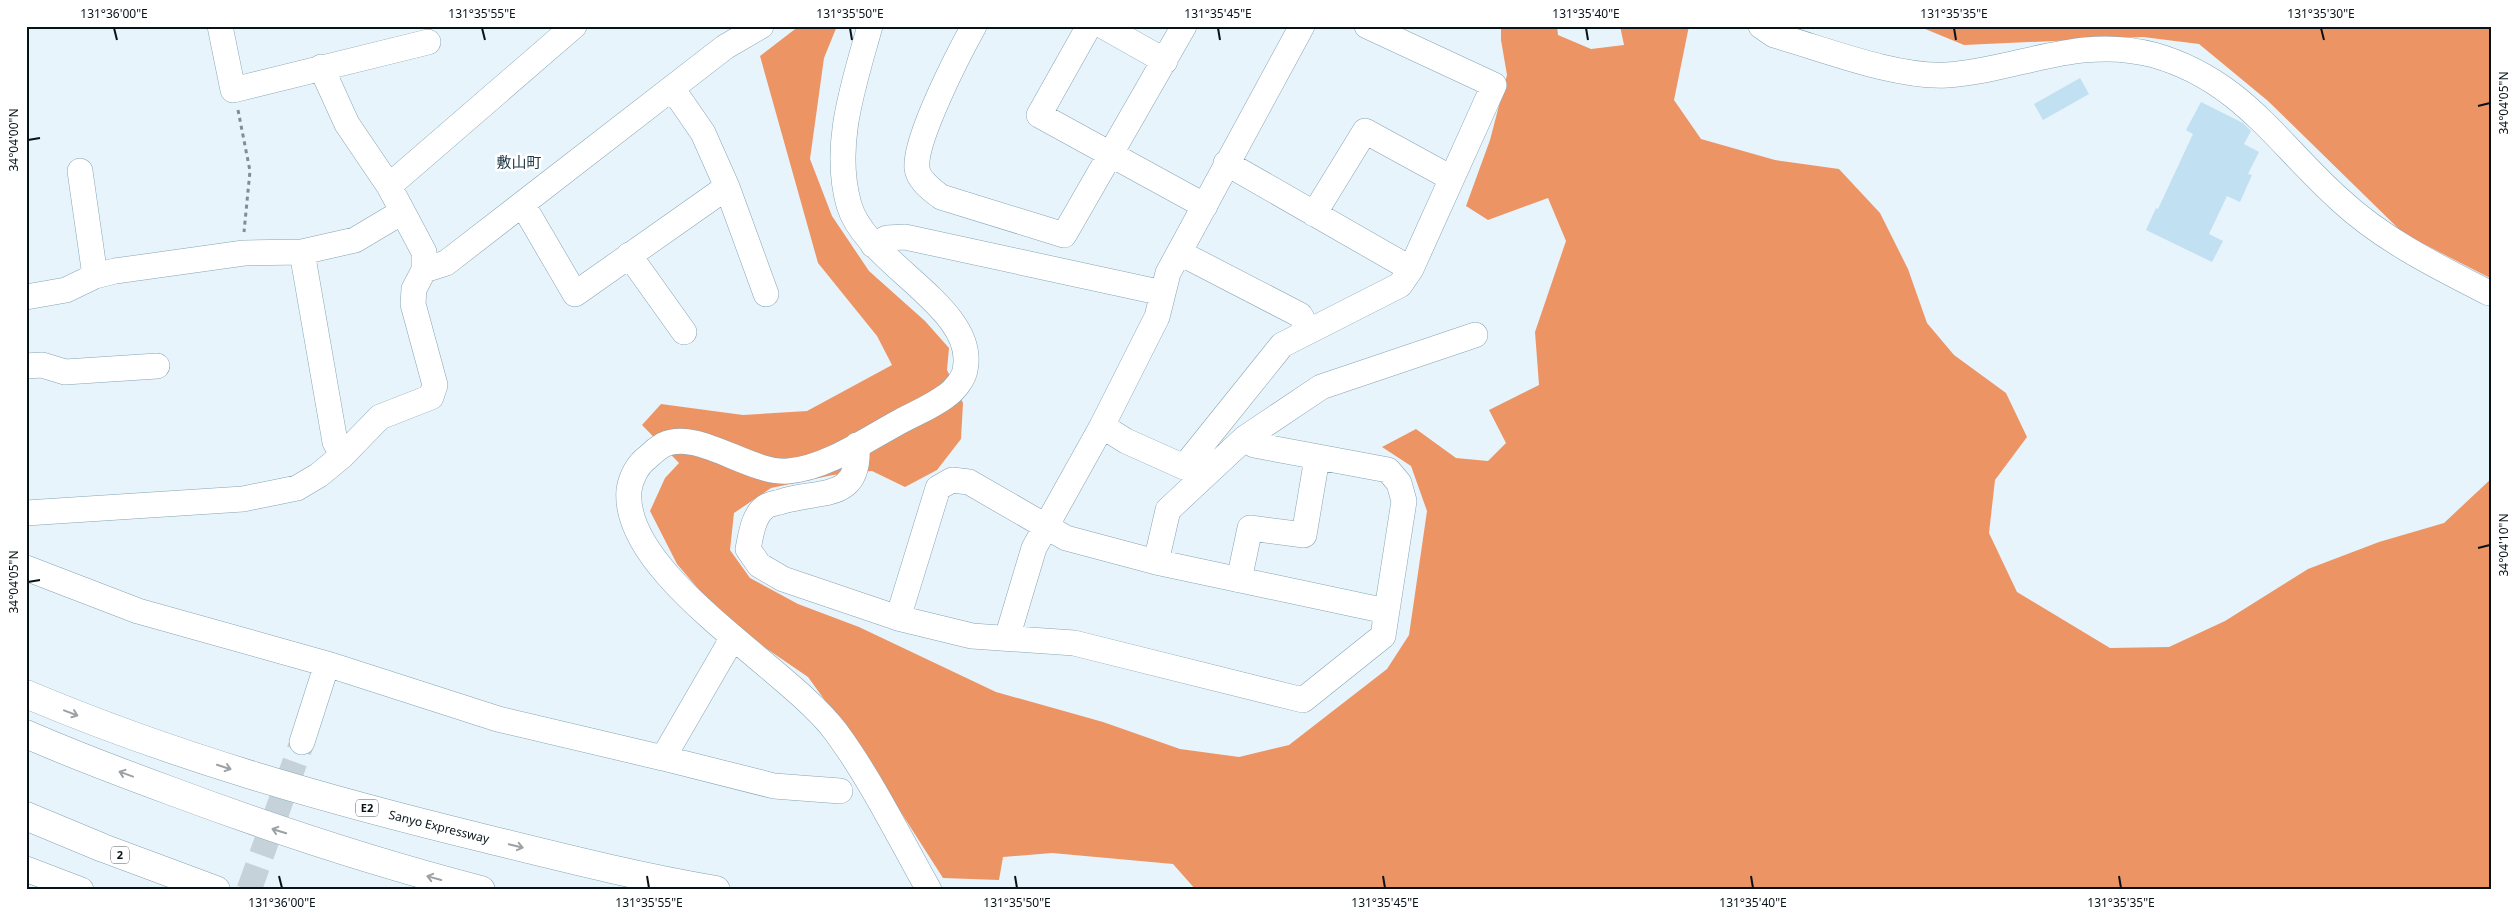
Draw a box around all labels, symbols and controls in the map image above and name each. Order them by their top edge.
text: 131°36'00"E [80,5,148,22]
text: 131°35'55"E [448,5,516,22]
text: 131°35'50"E [816,5,884,22]
text: 131°35'45"E [1184,5,1252,22]
text: 131°35'40"E [1552,5,1620,22]
text: 131°35'35"E [1920,5,1988,22]
text: 131°35'30"E [2287,5,2355,22]
text: 34°04'05"N [2495,71,2512,135]
text: 34°04'00"N [5,108,22,172]
district label: 敷山町 [496,152,542,172]
text: 34°04'10"N [2495,513,2512,577]
text: 34°04'05"N [5,550,22,614]
one-way arrow [63,709,78,718]
one-way arrow [216,762,232,772]
one-way arrow [119,769,135,778]
road number: E2 [356,800,378,816]
street label: Sanyo Expressway [387,806,492,847]
one-way arrow [271,825,287,835]
one-way arrow [508,842,524,851]
road number: 2 [111,846,129,864]
one-way arrow [427,872,443,882]
text: 131°36'00"E [248,894,316,911]
text: 131°35'55"E [615,894,683,911]
text: 131°35'50"E [983,894,1051,911]
text: 131°35'45"E [1351,894,1419,911]
text: 131°35'40"E [1719,894,1787,911]
text: 131°35'35"E [2087,894,2155,911]

